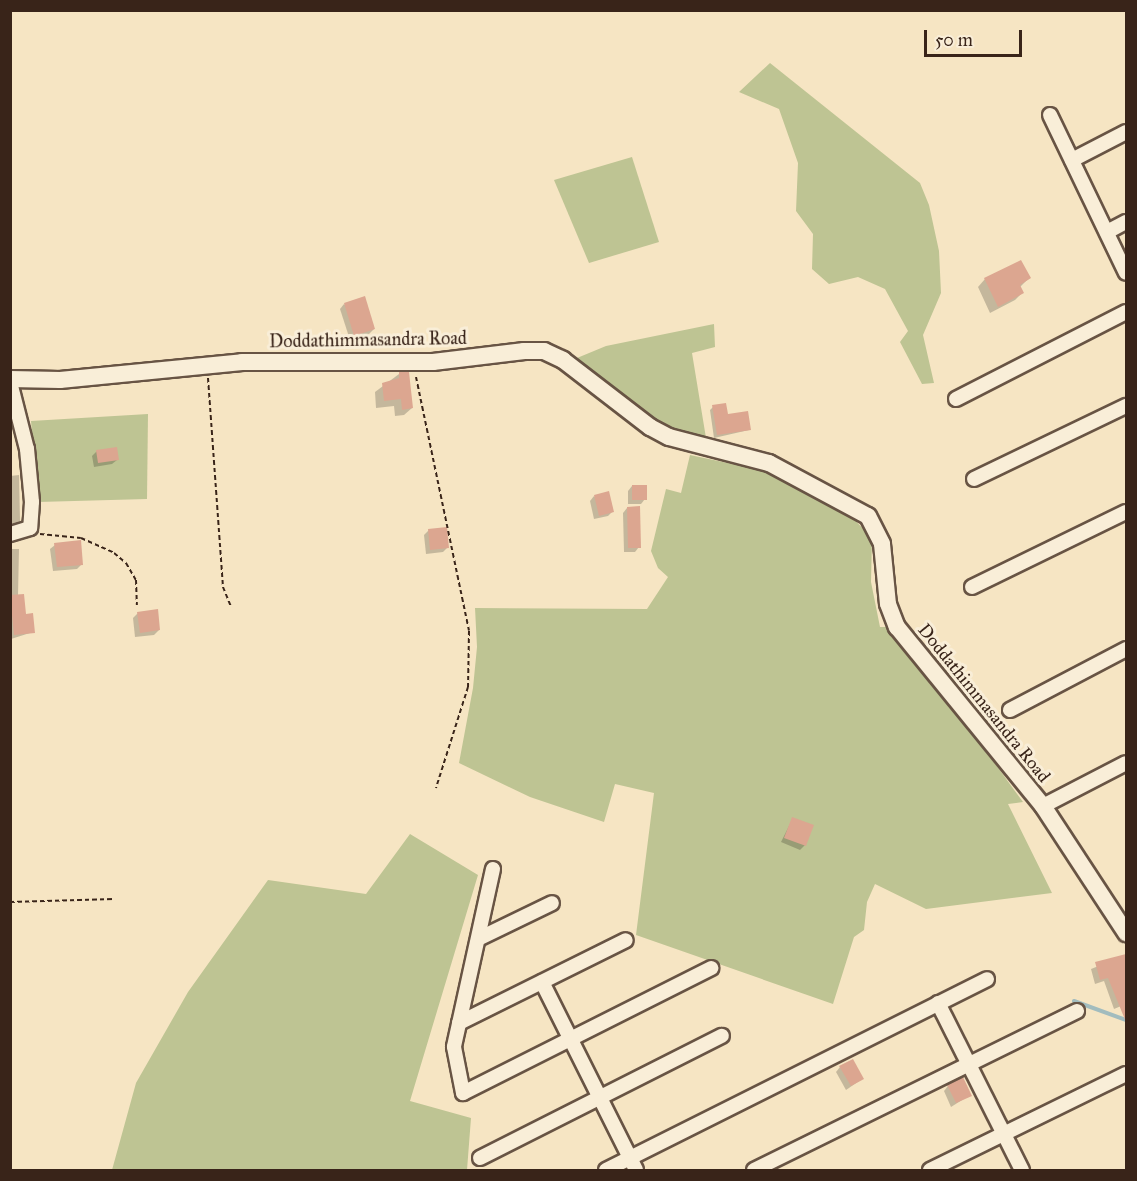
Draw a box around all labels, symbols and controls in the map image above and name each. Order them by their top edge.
scale bar [927,18,1024,56]
text: 50 m [935,29,973,51]
street label: Doddathimmasandra Road [269,327,467,353]
street label: Doddathimmasandra Road [913,619,1055,787]

